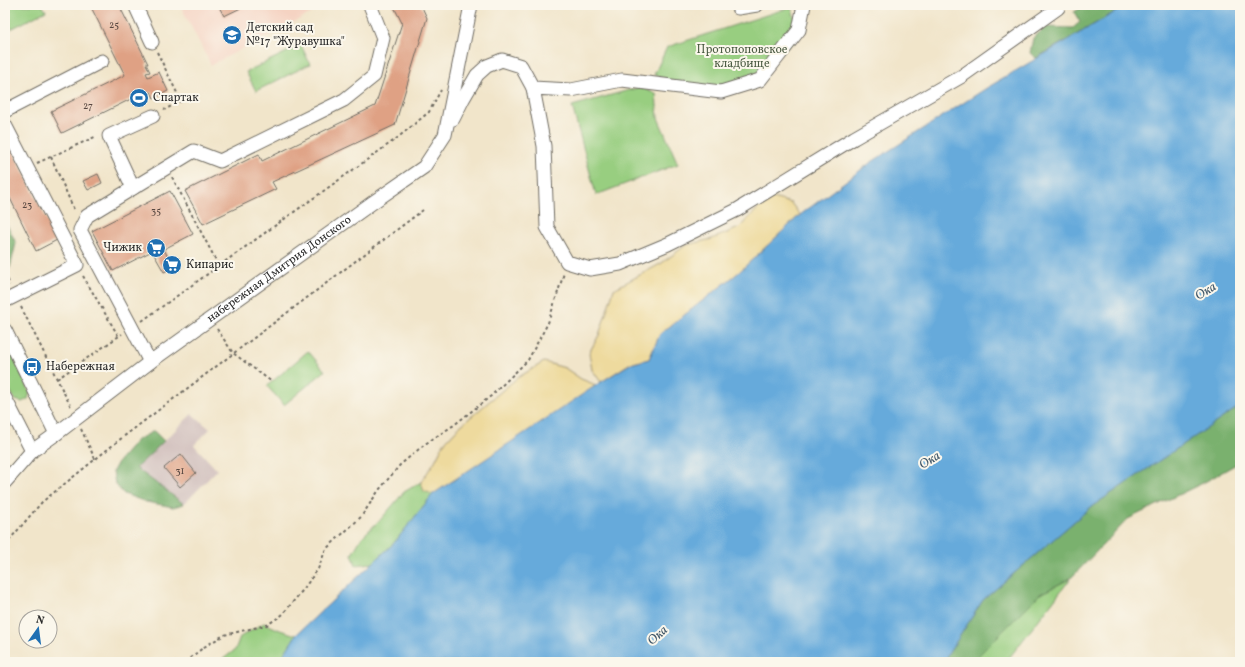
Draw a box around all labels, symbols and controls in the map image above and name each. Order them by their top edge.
house number: 25 [109,18,119,32]
place label: Детский сад №17 "Журавушка" [246,20,345,50]
school or university icon: Детский сад №17 "Журавушка" [221,24,243,46]
park label: Протопоповское кладбище [697,42,788,72]
sports icon: Спартак [128,87,150,109]
place label: Спартак [153,90,199,106]
house number: 27 [83,99,93,113]
house number: 23 [22,198,32,212]
house number: 35 [151,204,161,218]
street label: набережная Дмитрия Донского [204,212,355,327]
supermarket icon: Чижик [145,237,167,259]
place label: Чижик [103,240,143,256]
supermarket icon: Кипарис [161,254,183,276]
place label: Кипарис [186,257,234,273]
water label: Ока [1192,279,1220,305]
bus stop icon: Набережная [21,356,43,378]
place label: Набережная [46,359,115,375]
water label: Ока [916,448,944,474]
house number: 31 [175,464,185,478]
north arrow [18,609,58,649]
text: N [34,613,46,629]
water label: Ока [644,622,672,650]

